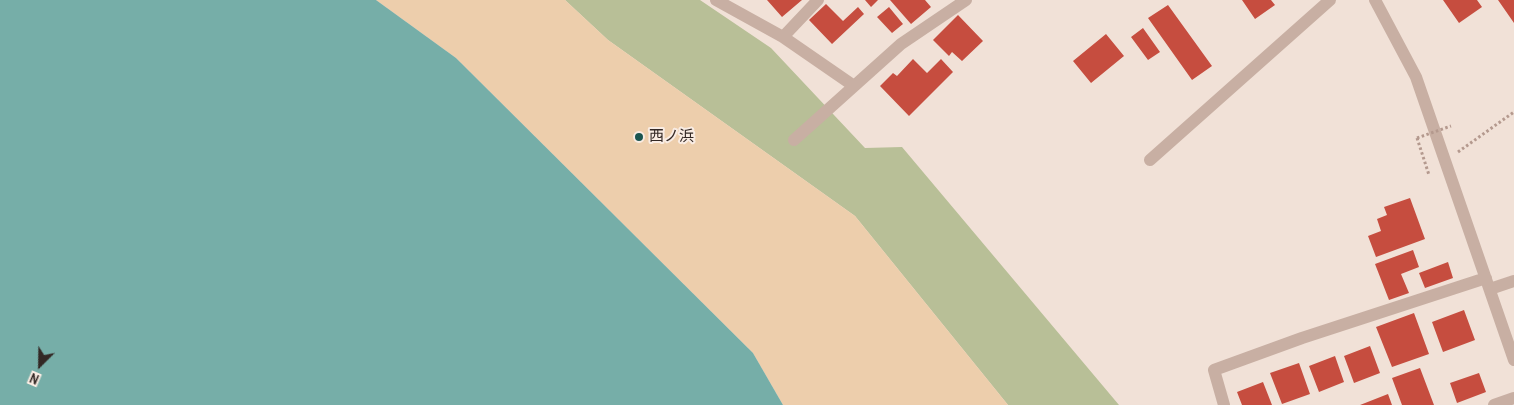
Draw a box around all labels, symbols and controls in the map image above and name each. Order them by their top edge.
place label: 西ノ浜 [649,128,694,146]
marker: 西ノ浜 [633,131,645,143]
north arrow [15,340,65,390]
text: N [27,369,41,389]

